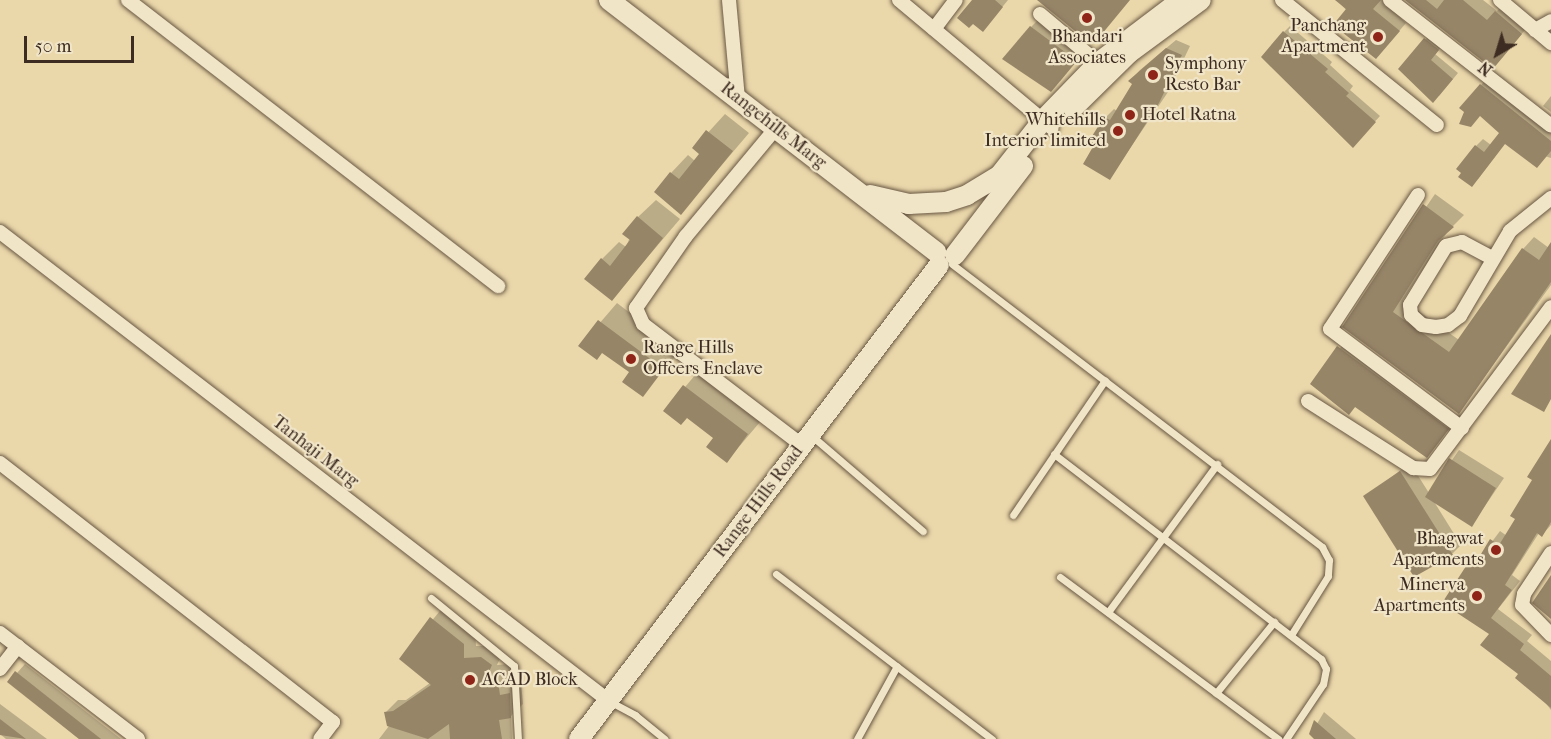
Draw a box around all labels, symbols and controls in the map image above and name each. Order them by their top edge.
marker: Bhandari Associates [1080,11,1094,25]
place label: Panchang Apartment [1282,16,1366,58]
scale bar [27,24,136,62]
north arrow [1467,24,1527,84]
place label: Bhandari Associates [1048,27,1126,70]
marker: Panchang Apartment [1371,30,1385,44]
text: 50 m [35,36,71,57]
place label: Symphony Resto Bar [1165,54,1247,97]
text: N [1475,57,1496,80]
marker: Symphony Resto Bar [1146,68,1160,82]
street label: Rangehills Marg [716,78,830,174]
place label: Hotel Ratna [1142,104,1236,126]
marker: Hotel Ratna [1123,108,1137,122]
place label: Whitehills Interior limited [984,110,1106,152]
marker: Whitehills Interior limited [1111,124,1125,138]
place label: Range Hills Offcers Enclave [643,338,763,380]
marker: Range Hills Offcers Enclave [624,352,638,366]
street label: Tanhaji Marg [268,412,362,492]
street label: Range Hills Road [710,442,808,562]
place label: Bhagwat Apartments [1393,529,1484,572]
marker: Bhagwat Apartments [1489,543,1503,557]
place label: Minerva Apartments [1374,575,1465,618]
marker: Minerva Apartments [1470,589,1484,603]
place label: ACAD Block [482,669,577,691]
marker: ACAD Block [463,673,477,687]

